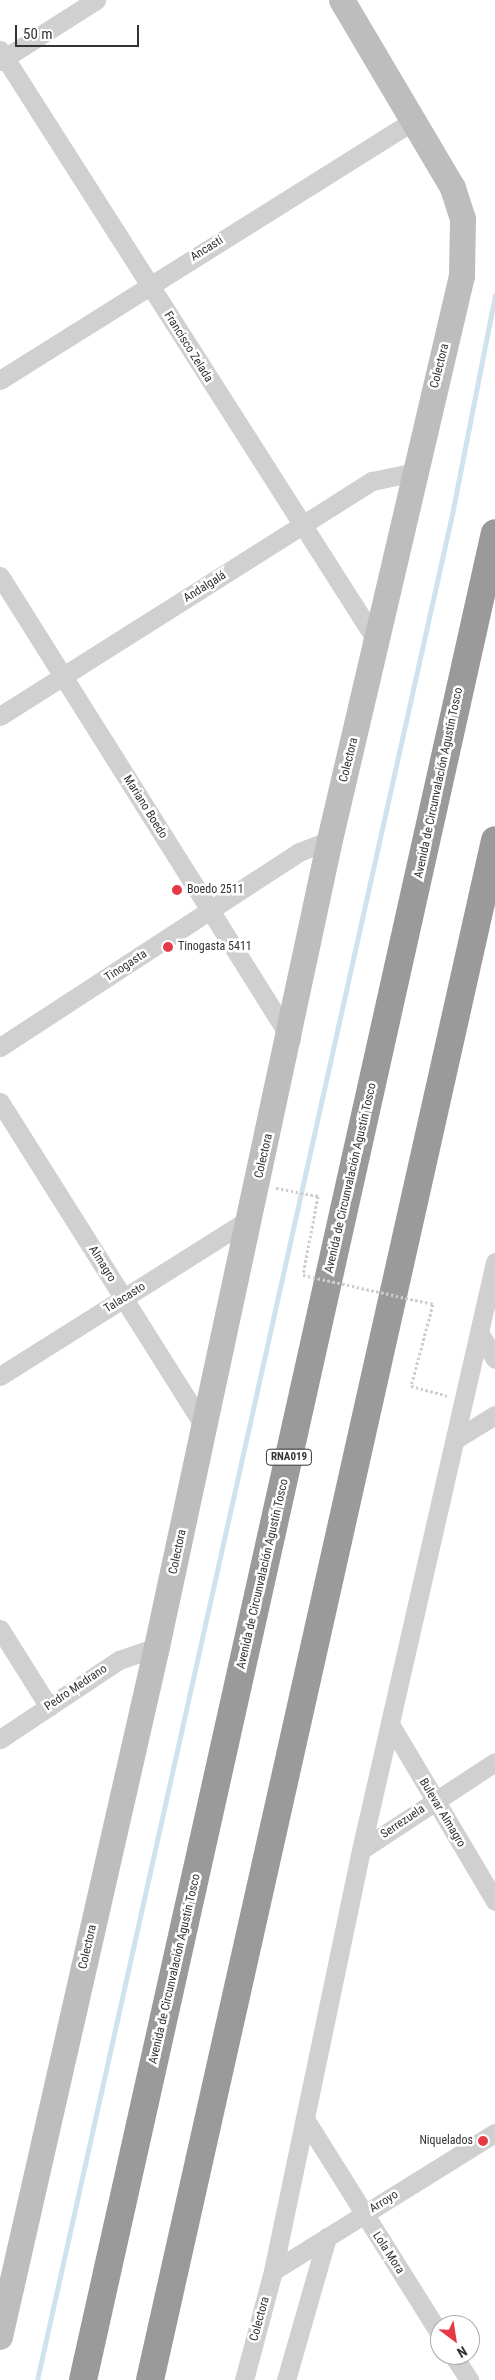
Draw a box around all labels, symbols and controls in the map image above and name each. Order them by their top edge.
scale bar [18,15,141,47]
text: 50 m [23,25,53,43]
street label: Ancasti [188,233,226,265]
street label: Francisco Zelada [161,309,215,385]
street label: Colectora [428,342,452,390]
street label: Andalgalá [181,568,229,606]
street label: Avenida de Circunvalación Agustín Tosco [412,686,466,880]
street label: Colectora [337,736,361,784]
street label: Mariano Boedo [120,773,170,841]
place label: Boedo 2511 [187,883,244,897]
marker: Boedo 2511 [171,884,183,896]
place label: Tinogasta 5411 [178,940,252,954]
marker: Tinogasta 5411 [162,941,174,953]
street label: Tinogasta [102,947,150,985]
street label: Avenida de Circunvalación Agustín Tosco [322,1081,380,1275]
street label: Colectora [252,1132,276,1180]
street label: Almagro [85,1243,119,1285]
street label: Talacasto [102,1280,148,1316]
road number: RNA019 [265,1448,313,1465]
street label: Avenida de Circunvalación Agustín Tosco [234,1477,292,1671]
street label: Colectora [166,1528,190,1576]
street label: Pedro Medrano [42,1662,110,1714]
street label: Bulevar Almagro [416,1776,468,1850]
street label: Serrezuela [378,1802,428,1842]
street label: Avenida de Circunvalación Agustín Tosco [146,1872,204,2066]
street label: Colectora [76,1923,100,1971]
place label: Niquelados [419,2134,473,2148]
marker: Niquelados [477,2135,489,2147]
street label: Arroyo [367,2188,401,2216]
street label: Lola Mora [369,2229,407,2277]
street label: Colectora [247,2295,273,2343]
north arrow [430,2315,480,2365]
text: N [454,2343,470,2361]

